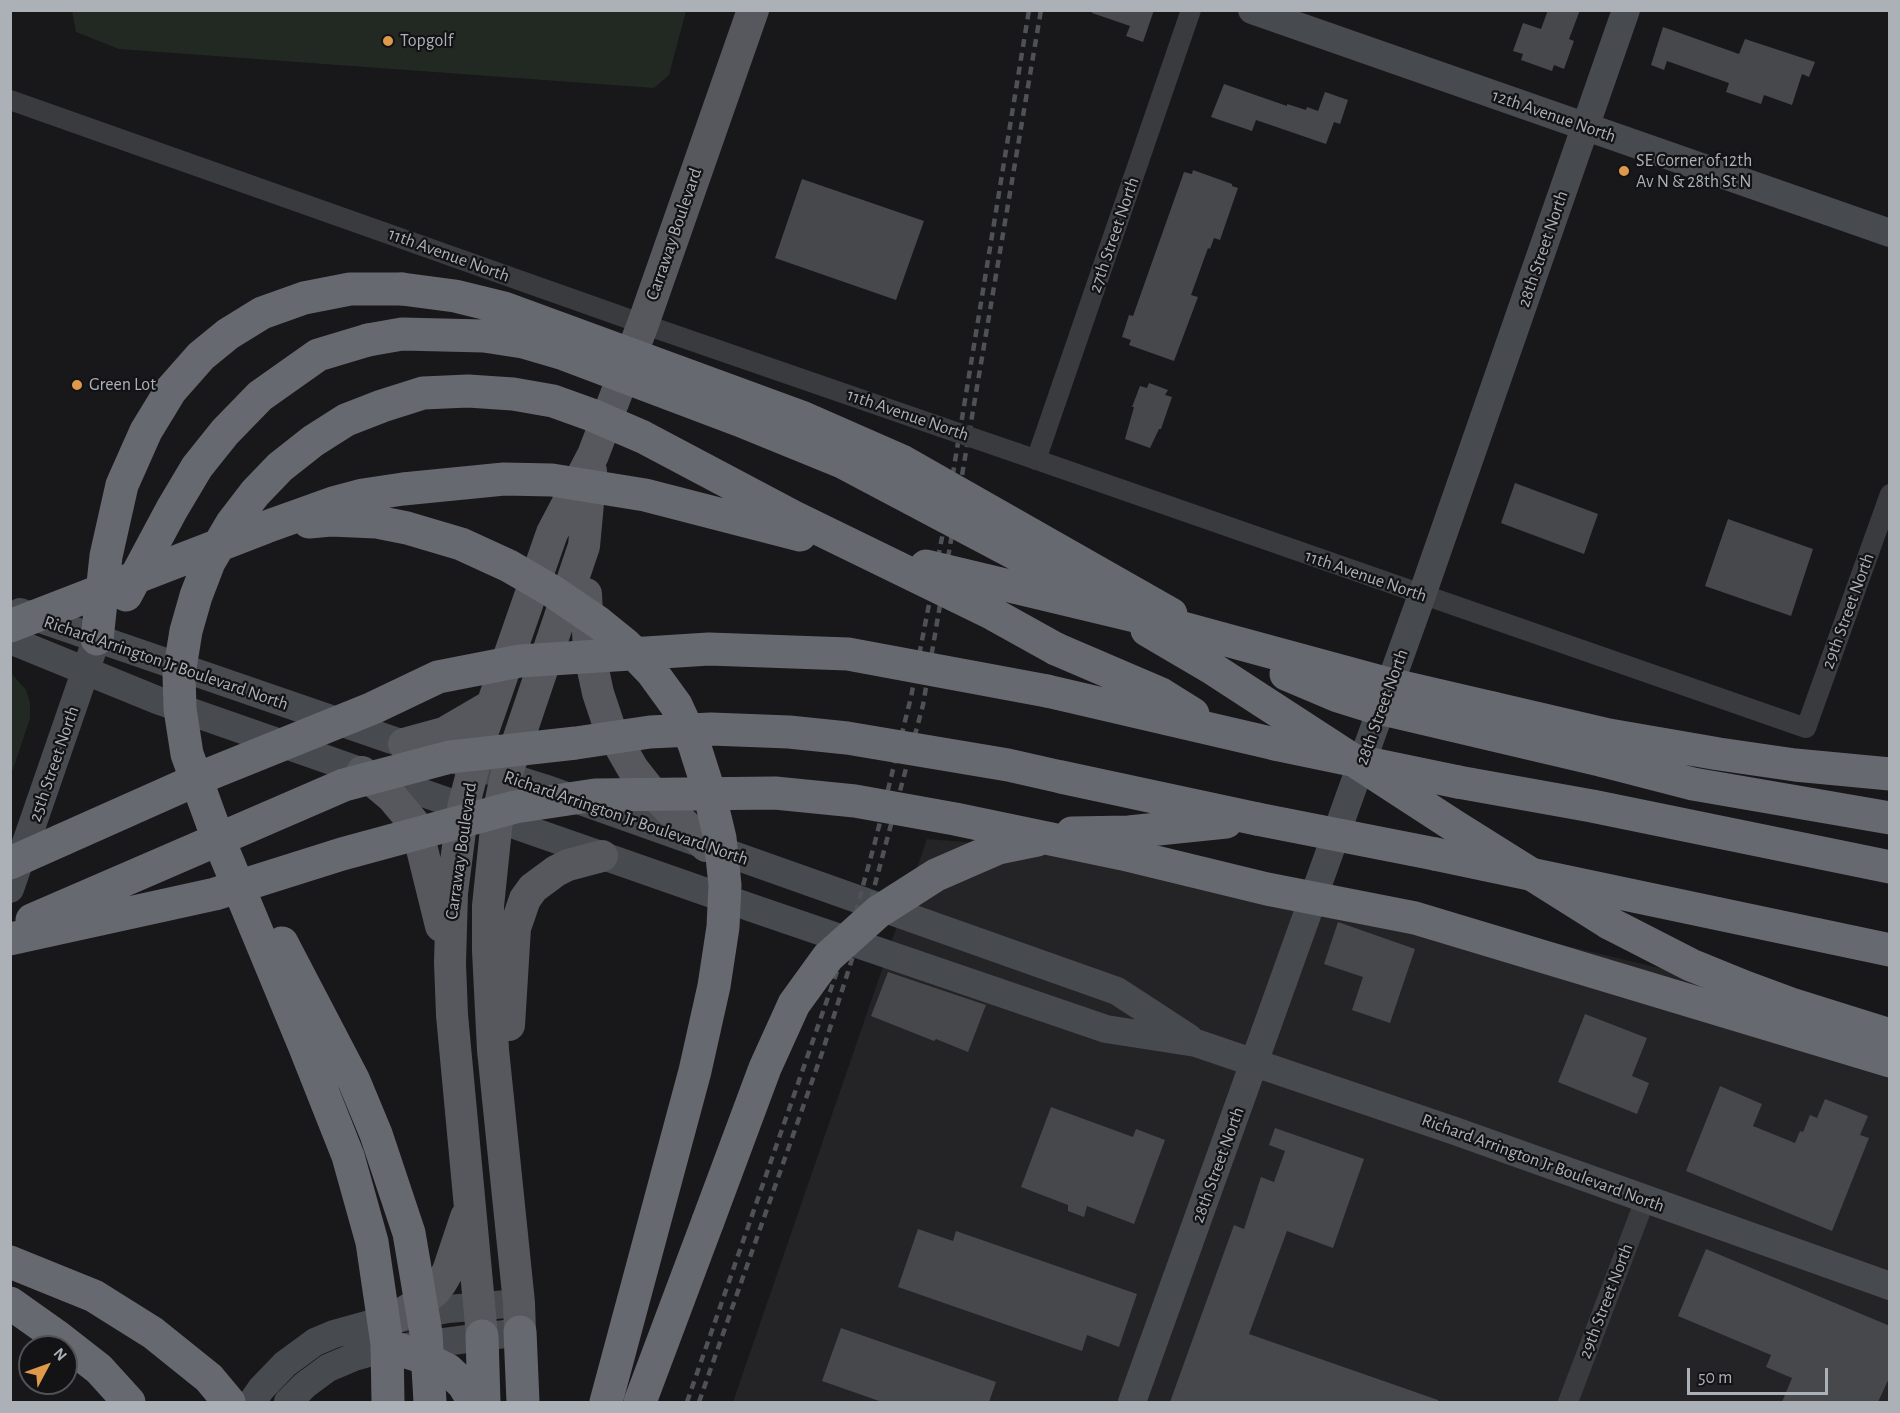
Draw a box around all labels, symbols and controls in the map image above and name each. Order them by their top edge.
place label: Topgolf [400,30,453,52]
marker: Topgolf [381,34,395,48]
street label: 12th Avenue North [1489,85,1619,147]
place label: SE Corner of 12th Av N & 28th St N [1636,150,1752,192]
marker: SE Corner of 12th Av N & 28th St N [1617,164,1631,178]
street label: Carraway Boulevard [641,165,707,303]
street label: 27th Street North [1084,174,1144,296]
street label: 28th Street North [1513,188,1573,310]
street label: 11th Avenue North [385,223,513,287]
place label: Green Lot [89,374,156,396]
marker: Green Lot [70,378,84,392]
street label: 11th Avenue North [844,384,972,446]
street label: 11th Avenue North [1302,545,1430,607]
street label: 29th Street North [1817,550,1879,672]
street label: Richard Arrington Jr Boulevard North [41,611,291,715]
street label: 28th Street North [1351,646,1413,768]
street label: 25th Street North [24,703,84,825]
street label: Richard Arrington Jr Boulevard North [501,766,751,870]
street label: Carraway Boulevard [441,781,481,921]
street label: 28th Street North [1187,1104,1249,1226]
street label: Richard Arrington Jr Boulevard North [1419,1109,1667,1217]
street label: 29th Street North [1574,1240,1638,1362]
north arrow [18,1335,78,1395]
text: N [50,1345,70,1364]
scale bar [1690,1356,1831,1394]
text: 50 m [1698,1369,1732,1387]

